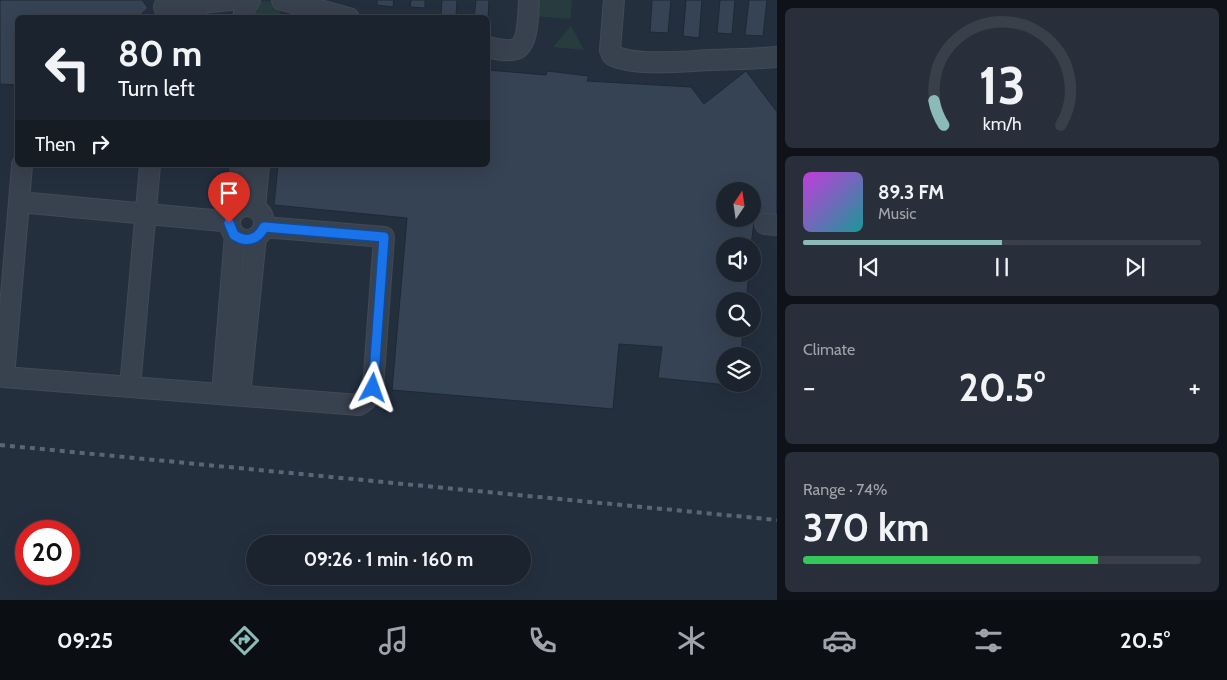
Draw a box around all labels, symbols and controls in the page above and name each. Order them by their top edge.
text: 80 m [118,32,202,75]
icon: left [35,35,100,100]
text: 13 [978,54,1026,117]
text: Turn left [118,75,195,102]
text: km/h [982,113,1022,134]
icon: right [86,130,114,158]
text: Then [35,133,76,156]
pin [208,172,250,223]
icon: arrive [215,179,243,207]
text: 89.3 FM [878,181,944,204]
north arrow [716,182,761,228]
map controls [716,182,761,392]
text: Music [878,204,916,223]
button: sound [716,237,761,282]
icon: previous [855,253,883,281]
icon: pause [988,253,1016,281]
icon: next [1121,253,1149,281]
button: search [716,292,761,337]
text: Climate [803,340,855,359]
button: layers [716,347,761,392]
position arrow [346,361,398,413]
text: 20.5° [959,364,1045,411]
text: − [803,370,815,404]
text: + [1189,370,1201,404]
text: Range · 74% [803,480,887,499]
text: 370 km [803,504,929,551]
speed limit sign: 20 [15,520,80,585]
text: 09:26 · 1 min · 160 m [304,548,473,571]
icon: directions [227,623,262,658]
icon: music [376,623,411,658]
icon: phone [525,623,560,658]
icon: climate [674,623,709,658]
icon: car [822,623,857,658]
icon: filters [971,623,1006,658]
text: 09:25 [57,627,113,654]
text: 20.5° [1120,627,1170,654]

